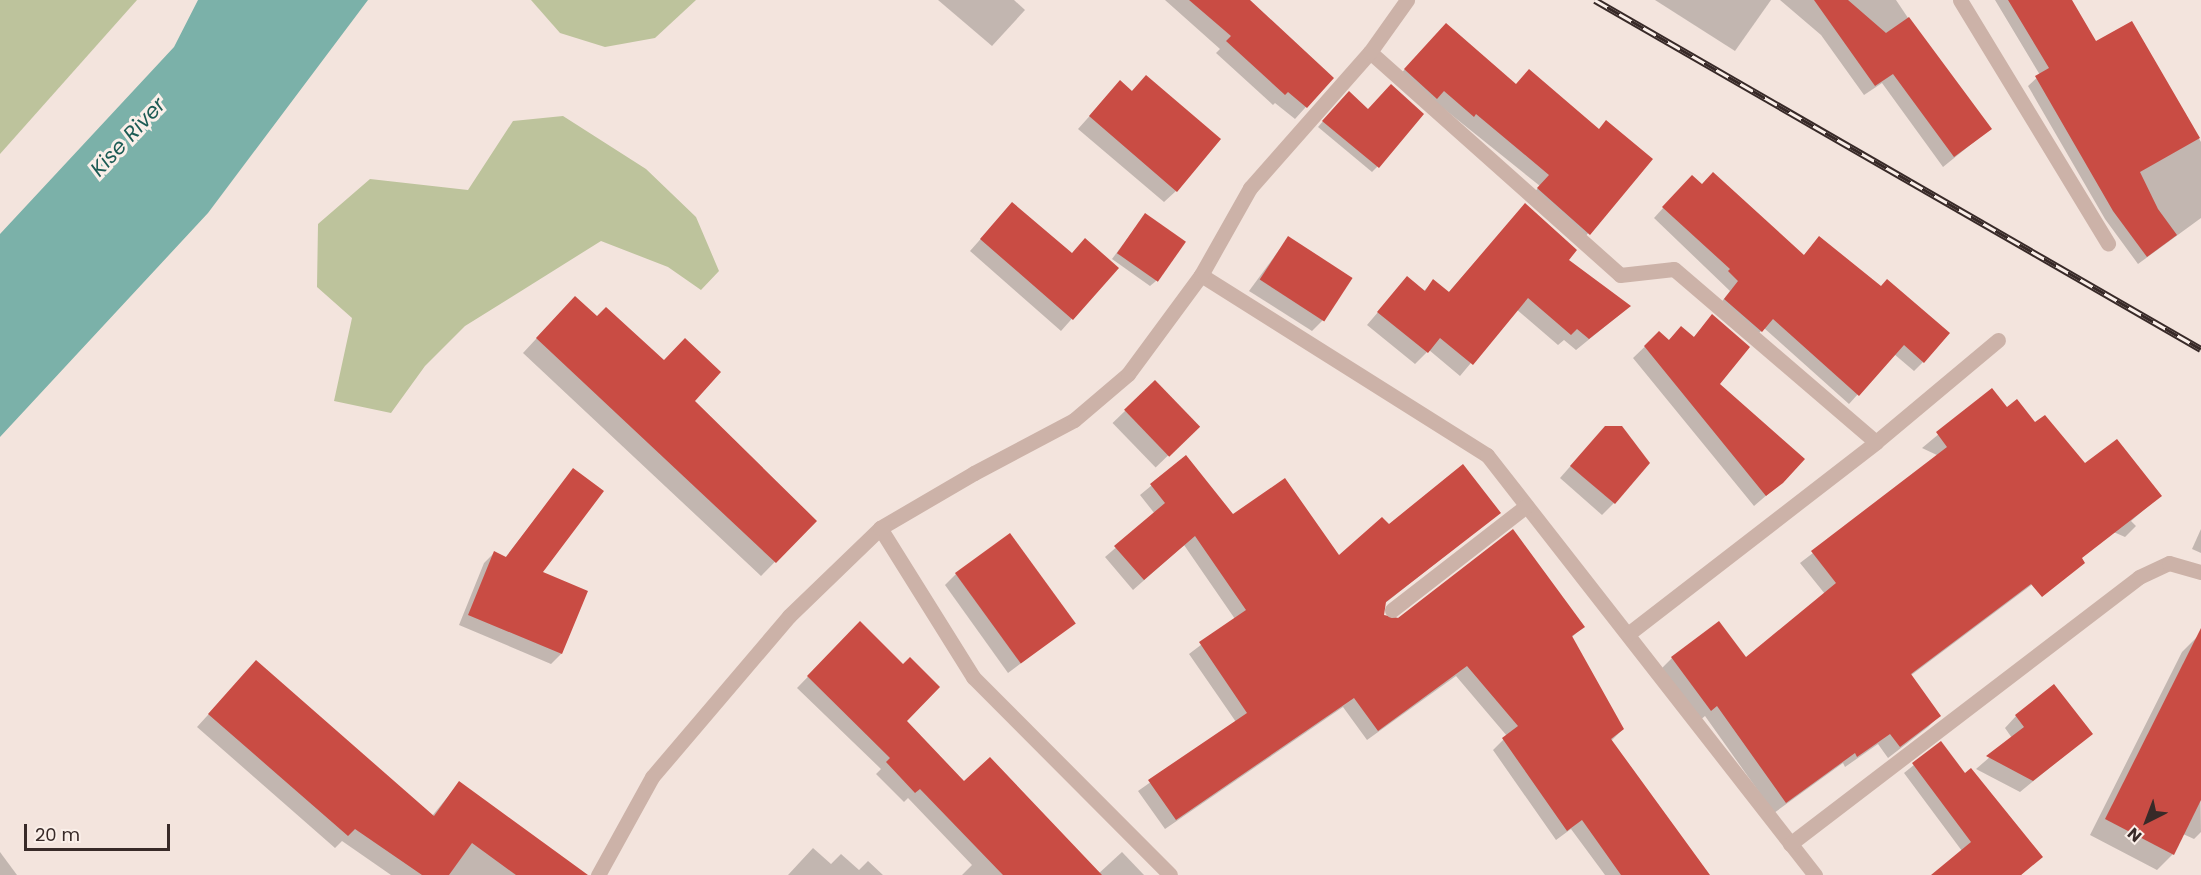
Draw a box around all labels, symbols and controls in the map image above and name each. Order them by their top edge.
water label: Kise River [85,92,171,182]
north arrow [2117,791,2177,851]
scale bar [27,812,172,850]
text: 20 m [35,822,80,847]
text: N [2122,822,2147,847]

